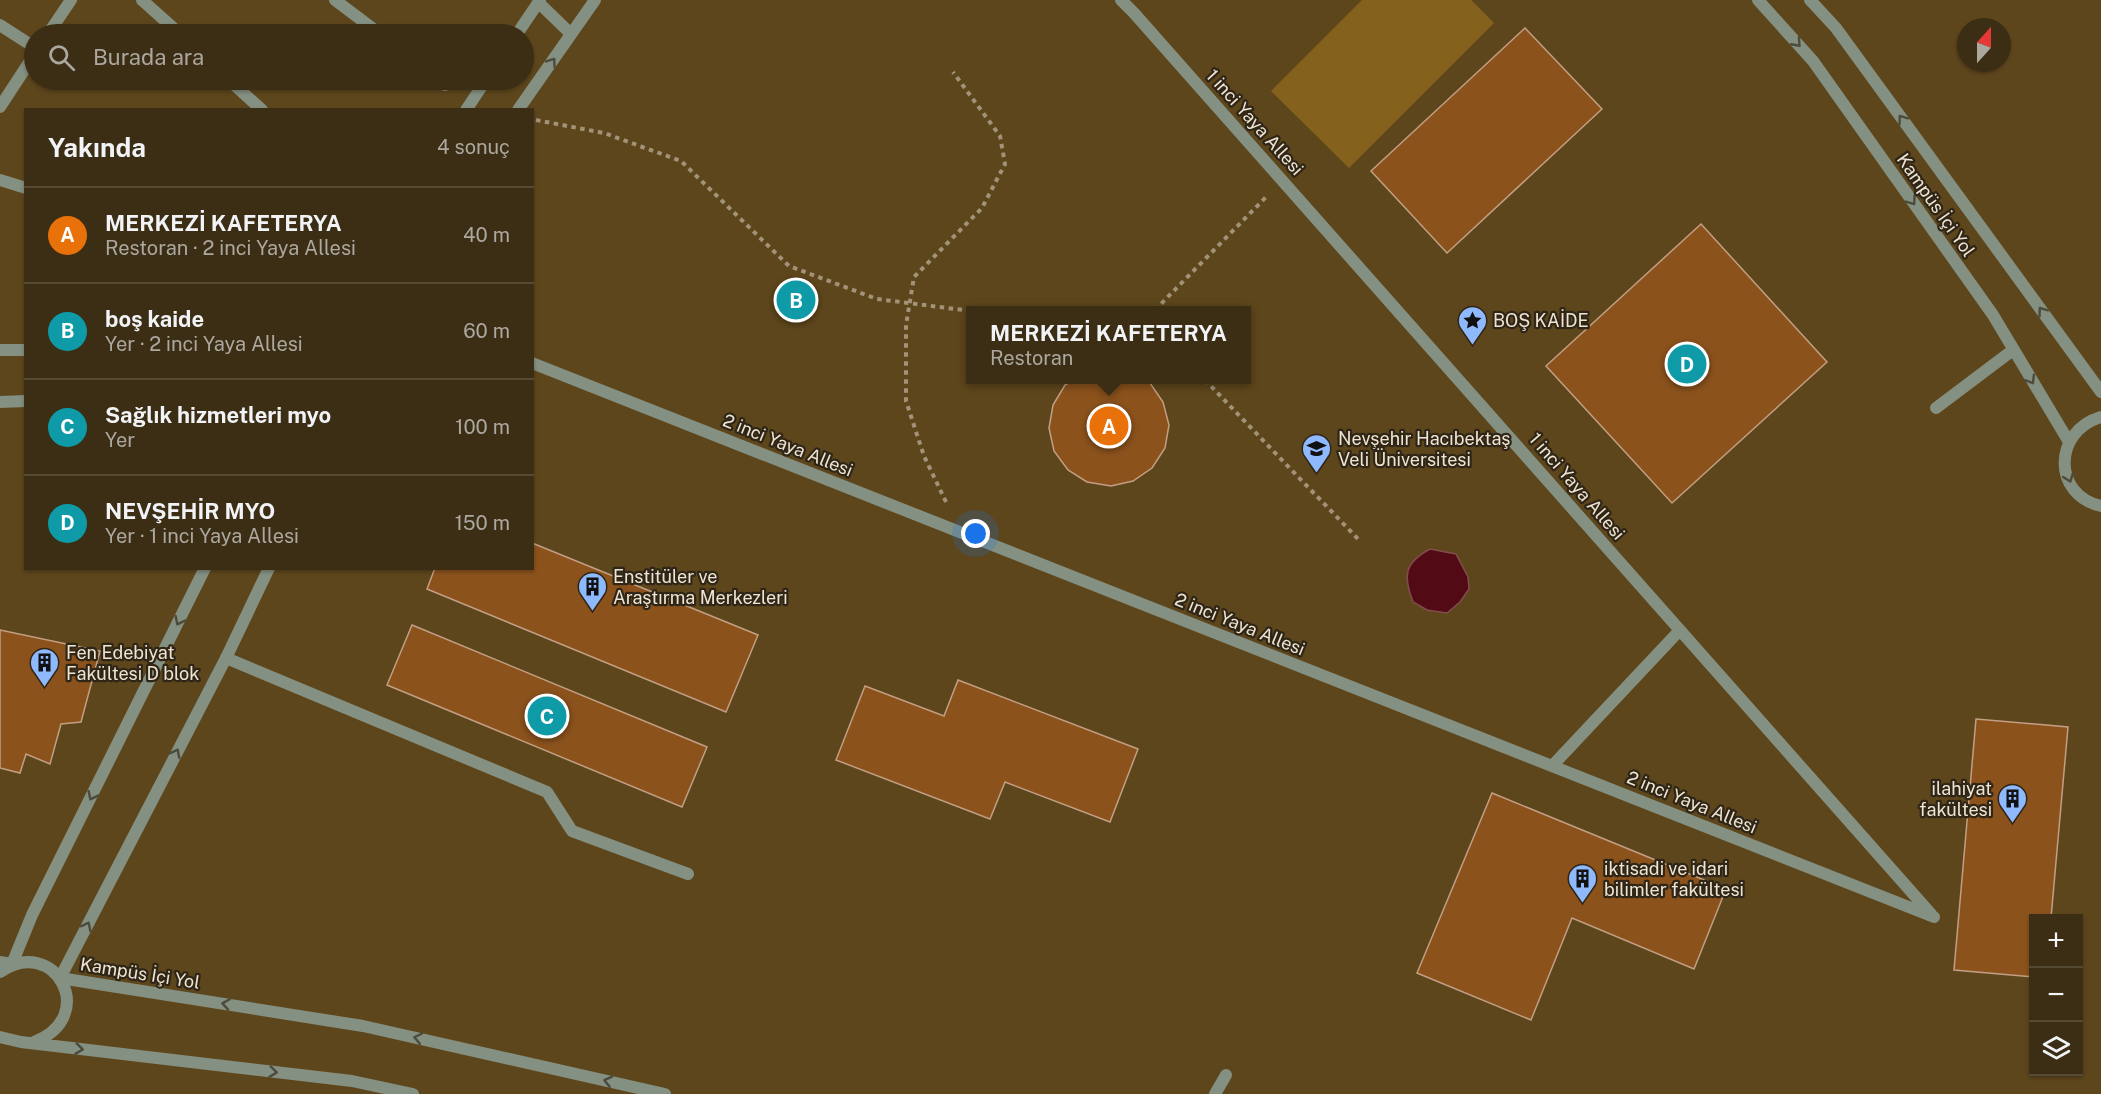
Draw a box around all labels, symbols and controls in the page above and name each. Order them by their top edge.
north arrow [1957,18,2011,72]
search box [24,24,534,90]
one-way arrow [1790,37,1801,47]
icon: search [45,41,78,74]
text: Burada ara [93,44,204,70]
one-way arrow [545,57,556,68]
street label: 1 inci Yaya Allesi [1202,65,1308,179]
one-way arrow [1898,115,1909,126]
text: Yakında [48,132,146,163]
text: 4 sonuç [437,135,510,159]
street label: Kampüs İçi Yol [1893,149,1980,261]
one-way arrow [1905,194,1916,205]
text: MERKEZİ KAFETERYA [105,210,342,236]
text: A [60,223,75,247]
text: 40 m [463,223,510,247]
text: Restoran · 2 inci Yaya Allesi [105,236,356,260]
pin: B [776,278,816,322]
place icon: BOŞ KAİDE [1456,304,1488,346]
text: boş kaide [105,306,204,332]
popup [966,306,1251,384]
one-way arrow [2038,306,2049,317]
place label: BOŞ KAİDE [1493,309,1589,331]
text: B [61,319,74,343]
text: 60 m [463,319,510,343]
text: MERKEZİ KAFETERYA [990,320,1227,346]
text: Yer · 2 inci Yaya Allesi [105,332,303,356]
pin: D [1668,342,1706,386]
text: Restoran [990,346,1073,370]
one-way arrow [2024,374,2036,384]
text: Sağlık hizmetleri myo [105,402,331,428]
pin: A [1090,404,1128,448]
street label: 2 inci Yaya Allesi [720,409,856,481]
text: C [60,415,75,439]
text: 100 m [455,415,510,439]
text: Yer [105,428,135,452]
place label: Nevşehir Hacıbektaş Veli Üniversitesi [1338,428,1510,470]
street label: 1 inci Yaya Allesi [1525,428,1629,544]
school or university icon: Nevşehir Hacıbektaş Veli Üniversitesi [1301,432,1333,474]
one-way arrow [2062,472,2075,483]
text: NEVŞEHİR MYO [105,498,275,524]
text: D [60,511,75,535]
text: 150 m [455,511,510,535]
your location [961,519,990,548]
text: Yer · 1 inci Yaya Allesi [105,524,299,548]
place label: Enstitüler ve Araştırma Merkezleri [613,566,788,608]
building icon: Enstitüler ve Araştırma Merkezleri [576,570,608,612]
street label: 2 inci Yaya Allesi [1172,588,1308,660]
one-way arrow [174,614,186,625]
place label: Fen Edebiyat Fakültesi D blok [66,642,199,684]
building icon: Fen Edebiyat Fakültesi D blok [29,646,61,688]
pin: C [528,694,566,738]
one-way arrow [169,749,181,760]
street label: 2 inci Yaya Allesi [1624,766,1760,838]
place label: ilahiyat fakültesi [1919,778,1992,820]
building icon: ilahiyat fakültesi [1997,782,2029,824]
one-way arrow [88,789,99,800]
place label: iktisadi ve idari bilimler fakültesi [1604,858,1744,900]
building icon: iktisadi ve idari bilimler fakültesi [1567,862,1599,904]
map controls [2029,914,2083,1076]
button: + [2029,914,2083,968]
one-way arrow [80,922,91,933]
street label: Kampüs İçi Yol [79,952,202,993]
button: − [2029,968,2083,1022]
one-way arrow [221,999,231,1011]
button: layers [2029,1022,2083,1076]
one-way arrow [413,1032,423,1045]
one-way arrow [75,1042,84,1055]
one-way arrow [268,1065,277,1077]
one-way arrow [604,1075,614,1088]

